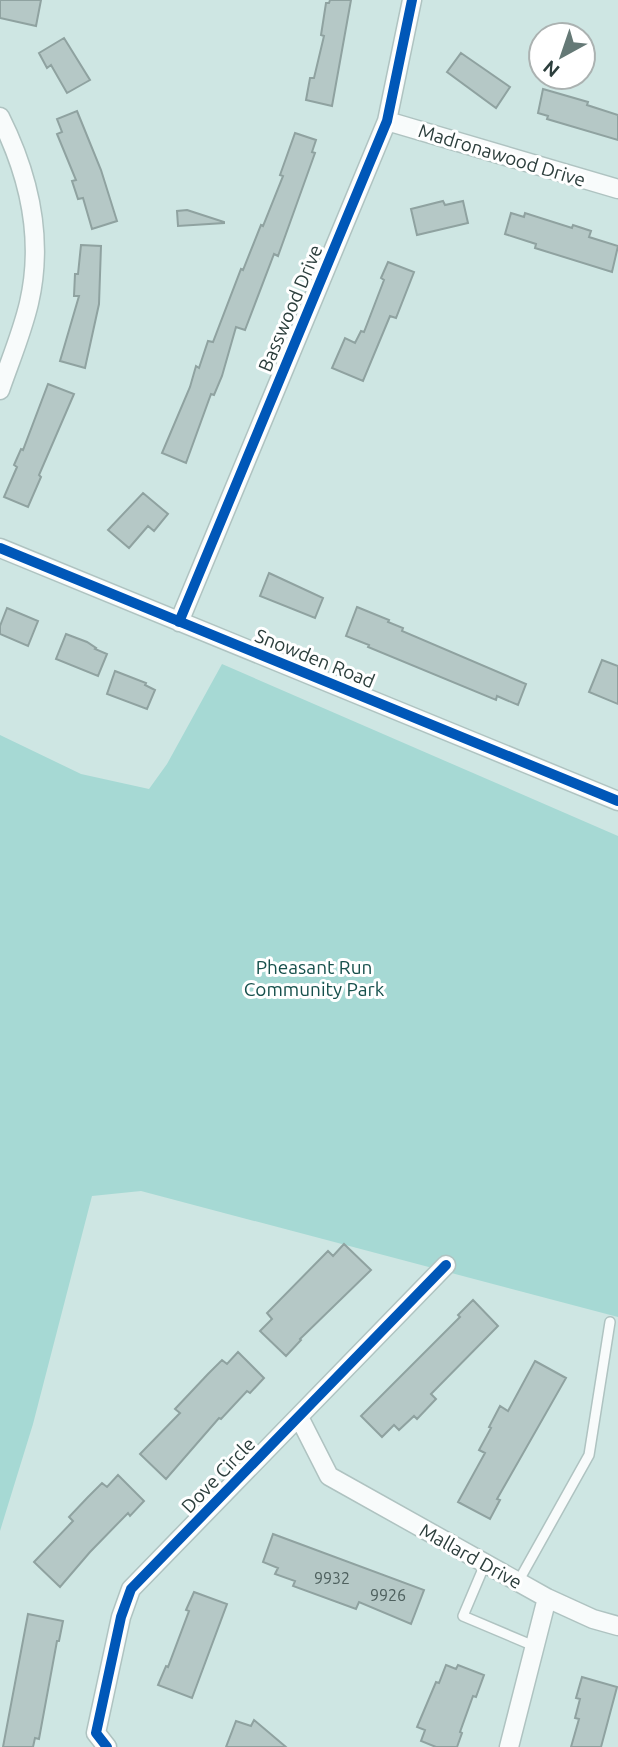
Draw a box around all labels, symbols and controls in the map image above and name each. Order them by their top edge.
north arrow [527,21,597,91]
text: N [539,56,564,82]
street label: Madronawood Drive [416,119,588,191]
street label: Basswood Drive [253,241,327,375]
street label: Snowden Road [252,624,378,692]
park label: Pheasant Run Community Park [244,956,385,1000]
street label: Dove Circle [177,1433,259,1517]
street label: Mallard Drive [416,1519,526,1593]
house number: 9932 [314,1569,350,1587]
house number: 9926 [370,1586,406,1604]

